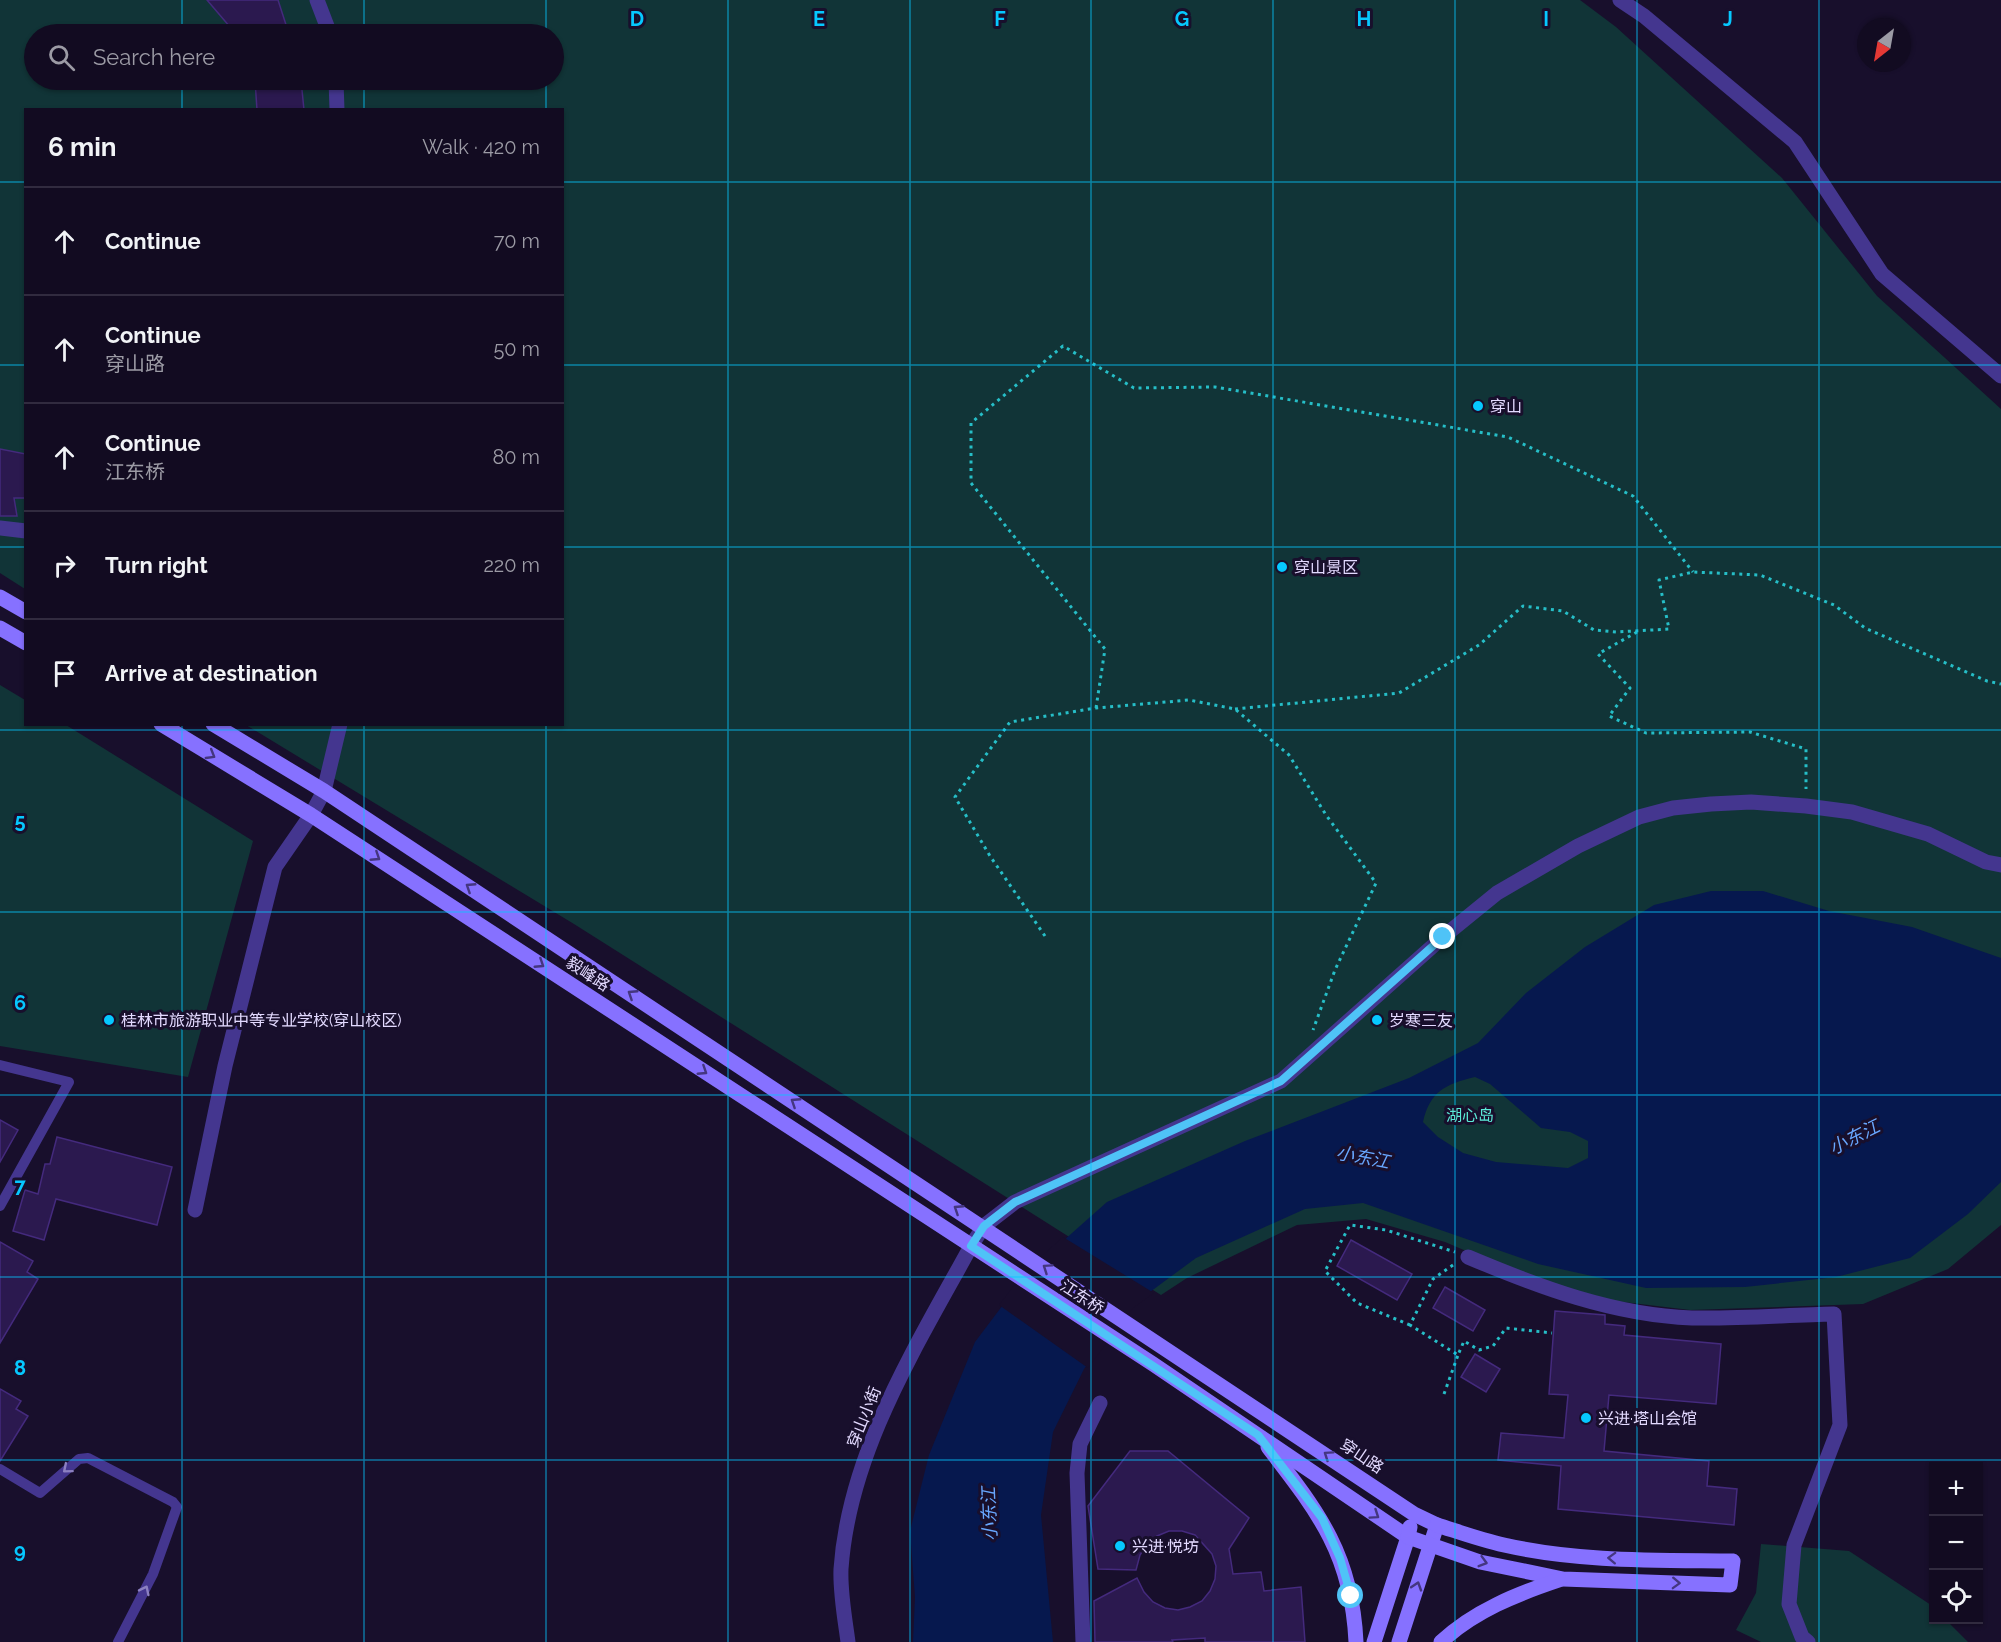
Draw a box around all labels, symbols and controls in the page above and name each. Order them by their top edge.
text: D [630,7,644,31]
text: E [813,7,825,31]
text: F [994,7,1006,31]
text: G [1175,7,1189,31]
text: H [1357,7,1371,31]
text: I [1543,7,1549,31]
text: J [1723,7,1733,31]
north arrow [1857,18,1911,72]
search box [24,24,564,90]
icon: search [45,41,78,74]
text: Search here [93,44,215,70]
text: 6 min [48,132,117,162]
text: Walk · 420 m [422,135,540,159]
icon: ahead [48,225,81,258]
text: Continue [105,228,201,254]
text: 70 m [494,229,540,253]
text: Continue [105,322,201,348]
icon: ahead [48,333,81,366]
text: 50 m [493,337,540,361]
text: 穿山路 [105,352,165,376]
place label: 穿山 [1490,397,1522,416]
marker: 穿山 [1471,399,1485,413]
text: Continue [105,430,201,456]
icon: ahead [48,441,81,474]
text: 80 m [492,445,540,469]
text: 江东桥 [105,460,165,484]
icon: right [48,549,81,582]
text: Turn right [105,552,208,578]
text: 220 m [483,553,540,577]
place label: 穿山景区 [1294,558,1358,577]
marker: 穿山景区 [1275,560,1289,574]
icon: arrive [48,657,81,690]
text: Arrive at destination [105,660,318,686]
one-way arrow [205,747,215,759]
text: 5 [14,809,26,833]
one-way arrow [370,850,381,861]
one-way arrow [465,883,476,894]
route end [1429,923,1455,949]
street label: 毅峰路 [563,953,613,995]
one-way arrow [533,957,544,968]
one-way arrow [628,990,639,1001]
text: 6 [14,991,26,1015]
place label: 桂林市旅游职业中等专业学校(穿山校区) [121,1011,402,1030]
place label: 岁寒三友 [1389,1011,1453,1030]
marker: 桂林市旅游职业中等专业学校(穿山校区) [102,1013,116,1027]
marker: 岁寒三友 [1370,1013,1384,1027]
one-way arrow [697,1063,707,1075]
one-way arrow [791,1097,801,1109]
park label: 湖心岛 [1446,1106,1494,1125]
water label: 小东江 [1825,1114,1885,1159]
water label: 小东江 [1334,1142,1393,1173]
text: 7 [14,1174,26,1198]
one-way arrow [954,1205,965,1216]
one-way arrow [1043,1264,1054,1275]
street label: 江东桥 [1057,1276,1107,1318]
text: 8 [14,1356,26,1380]
street label: 穿山小街 [843,1384,885,1450]
place label: 兴进·塔山会馆 [1598,1409,1697,1428]
marker: 兴进·塔山会馆 [1579,1411,1593,1425]
street label: 穿山路 [1337,1435,1387,1477]
one-way arrow [1323,1451,1334,1462]
one-way arrow [63,1462,74,1473]
map controls [1929,1462,1983,1624]
button: + [1929,1462,1983,1516]
water label: 小东江 [977,1485,1000,1541]
one-way arrow [1369,1507,1380,1518]
button: − [1929,1516,1983,1570]
place label: 兴进·悦坊 [1132,1537,1199,1556]
text: 9 [14,1539,26,1563]
marker: 兴进·悦坊 [1113,1539,1127,1553]
one-way arrow [1607,1552,1616,1565]
one-way arrow [1477,1555,1488,1567]
button: locate [1929,1570,1983,1624]
one-way arrow [1672,1577,1681,1590]
one-way arrow [1410,1581,1423,1592]
route start [1337,1582,1363,1608]
one-way arrow [138,1586,150,1597]

